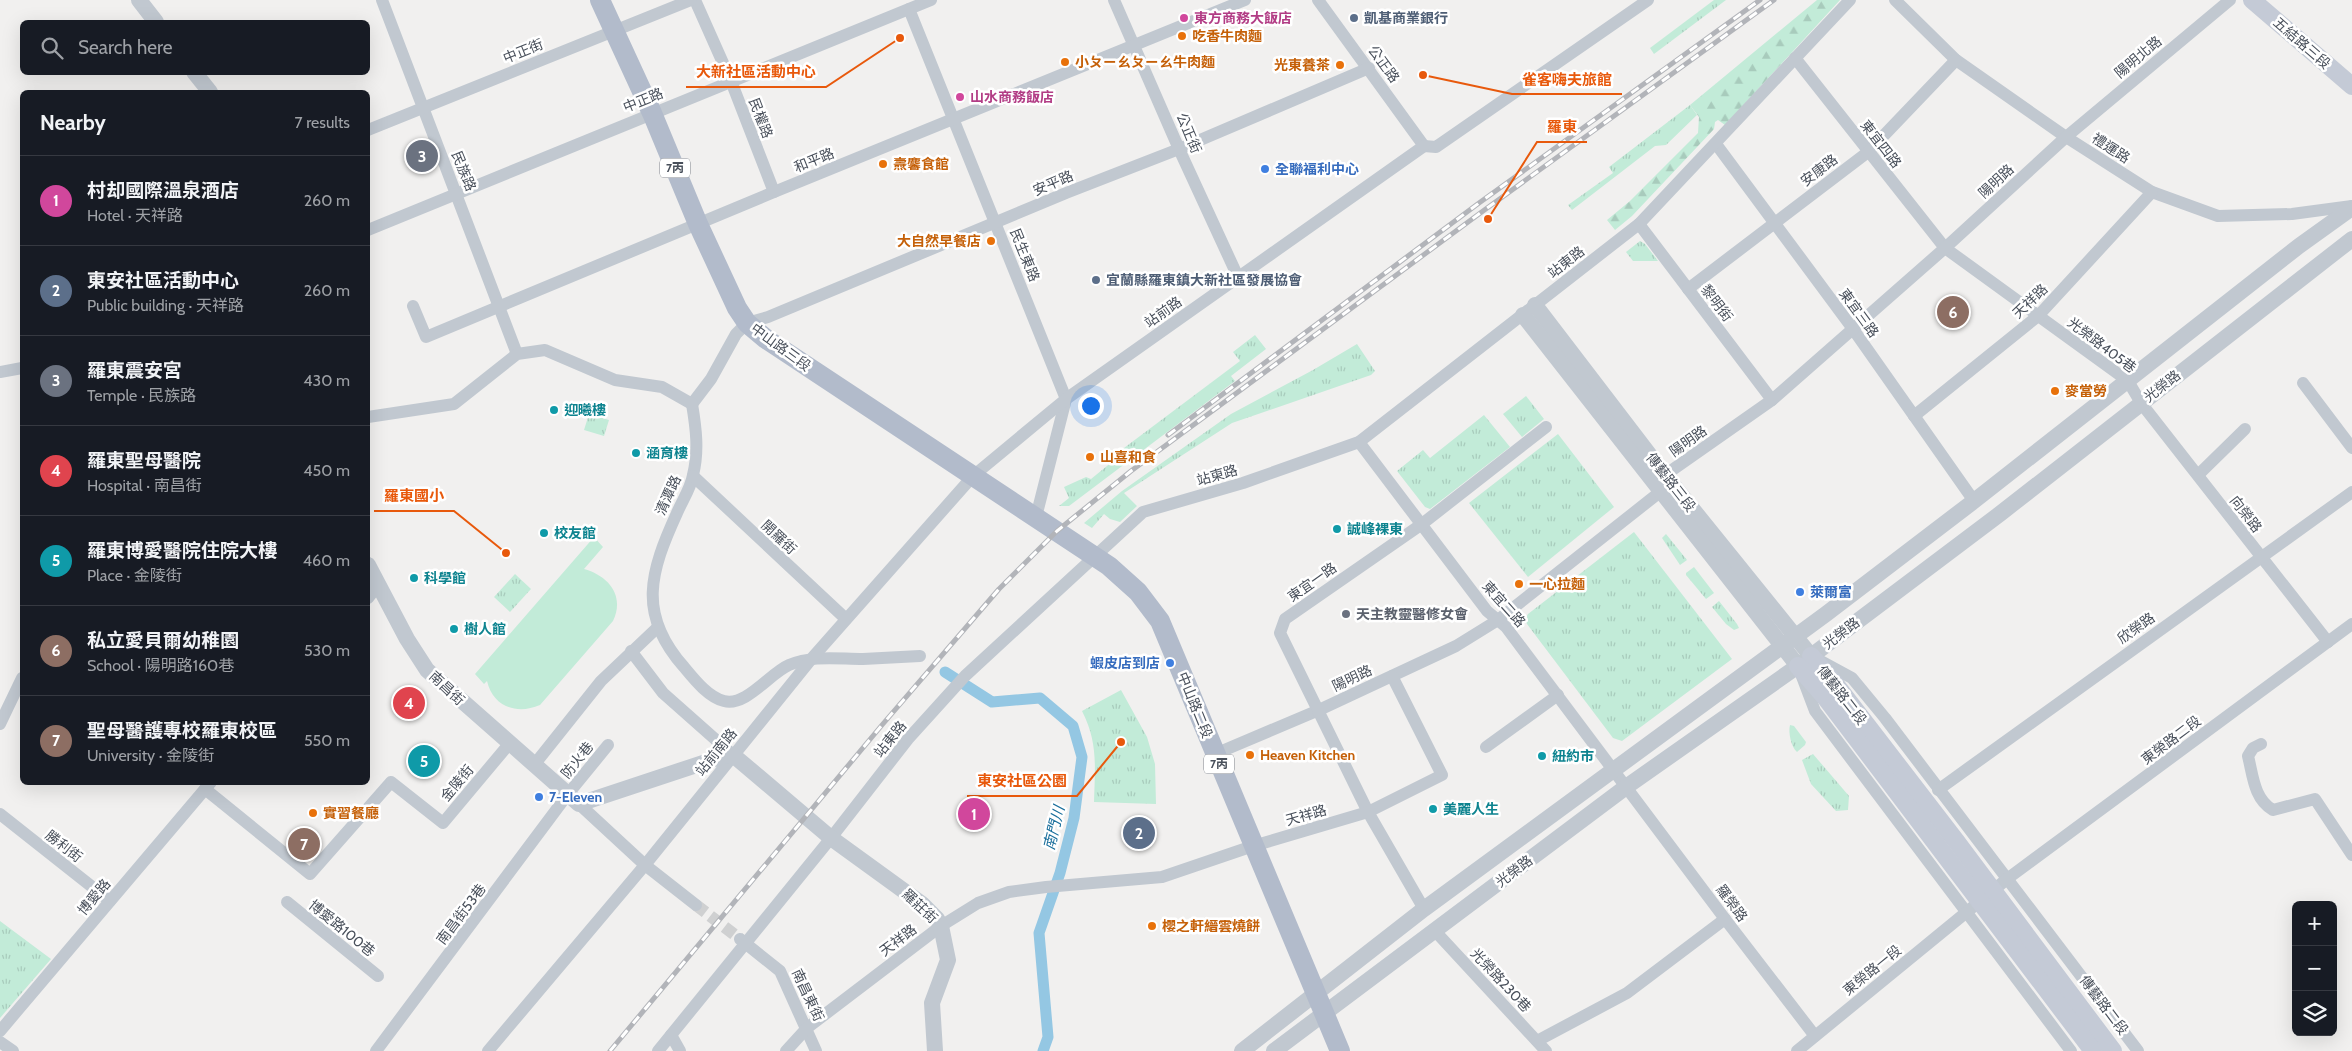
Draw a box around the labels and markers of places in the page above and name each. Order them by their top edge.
place label: 東方商務大飯店 [1194,9,1292,27]
place label: 凱基商業銀行 [1364,9,1448,27]
marker: 東方商務大飯店 [1178,12,1190,24]
marker: 凱基商業銀行 [1348,12,1360,24]
place label: 吃香牛肉麵 [1192,27,1262,45]
marker: 吃香牛肉麵 [1176,30,1188,42]
place label: 小ㄆㄧㄠㄆㄧㄠ牛肉麵 [1075,53,1215,71]
marker: 小ㄆㄧㄠㄆㄧㄠ牛肉麵 [1059,56,1071,68]
place label: 光東養茶 [1274,56,1330,74]
callout: 大新社區活動中心 [686,57,826,87]
marker: 光東養茶 [1334,59,1346,71]
callout: 雀客嗨夫旅館 [1512,64,1622,94]
place label: 山水商務飯店 [970,88,1054,106]
marker: 山水商務飯店 [954,91,966,103]
callout: 羅東 [1537,112,1587,142]
pin: 3 [406,137,438,175]
place label: 燾麘食館 [893,155,949,173]
marker: 燾麘食館 [877,158,889,170]
place label: 全聯福利中心 [1275,160,1359,178]
marker: 全聯福利中心 [1259,163,1271,175]
place label: 大自然早餐店 [897,232,981,250]
marker: 大自然早餐店 [985,235,997,247]
place label: 宜蘭縣羅東鎮大新社區發展協會 [1106,271,1302,289]
marker: 宜蘭縣羅東鎮大新社區發展協會 [1090,274,1102,286]
pin: 6 [1937,293,1969,331]
place label: 麥當勞 [2065,382,2107,400]
marker: 麥當勞 [2049,385,2061,397]
place label: 迎曦樓 [564,401,606,419]
marker: 迎曦樓 [548,404,560,416]
place label: 涵育樓 [646,444,688,462]
marker: 涵育樓 [630,447,642,459]
place label: 山喜和食 [1100,448,1156,466]
marker: 山喜和食 [1084,451,1096,463]
callout: 羅東國小 [374,481,454,511]
place label: 誠峰裸東 [1347,520,1403,538]
marker: 誠峰裸東 [1331,523,1343,535]
place label: 校友館 [554,524,596,542]
marker: 校友館 [538,527,550,539]
place label: 科學館 [424,569,466,587]
marker: 科學館 [408,572,420,584]
place label: 一心拉麵 [1529,575,1585,593]
marker: 一心拉麵 [1513,578,1525,590]
place label: 萊爾富 [1810,583,1852,601]
marker: 萊爾富 [1794,586,1806,598]
place label: 天主教靈醫修女會 [1356,605,1468,623]
marker: 天主教靈醫修女會 [1340,608,1352,620]
place label: 樹人館 [464,620,506,638]
marker: 樹人館 [448,623,460,635]
place label: 蝦皮店到店 [1090,654,1160,672]
marker: 蝦皮店到店 [1164,657,1176,669]
pin: 4 [393,684,425,722]
pin: 5 [408,742,440,780]
place label: Heaven Kitchen [1260,746,1355,764]
place label: 紐約市 [1552,747,1594,765]
marker: Heaven Kitchen [1244,749,1256,761]
marker: 紐約市 [1536,750,1548,762]
callout: 東安社區公園 [967,766,1077,796]
place label: 7-Eleven [549,788,602,806]
marker: 7-Eleven [533,791,545,803]
pin: 1 [958,795,990,833]
place label: 美麗人生 [1443,800,1499,818]
marker: 美麗人生 [1427,803,1439,815]
place label: 實習餐廳 [323,804,379,822]
marker: 實習餐廳 [307,807,319,819]
pin: 2 [1123,814,1155,852]
pin: 7 [288,825,320,863]
place label: 櫻之軒縉雲燒餅 [1162,917,1260,935]
marker: 櫻之軒縉雲燒餅 [1146,920,1158,932]

